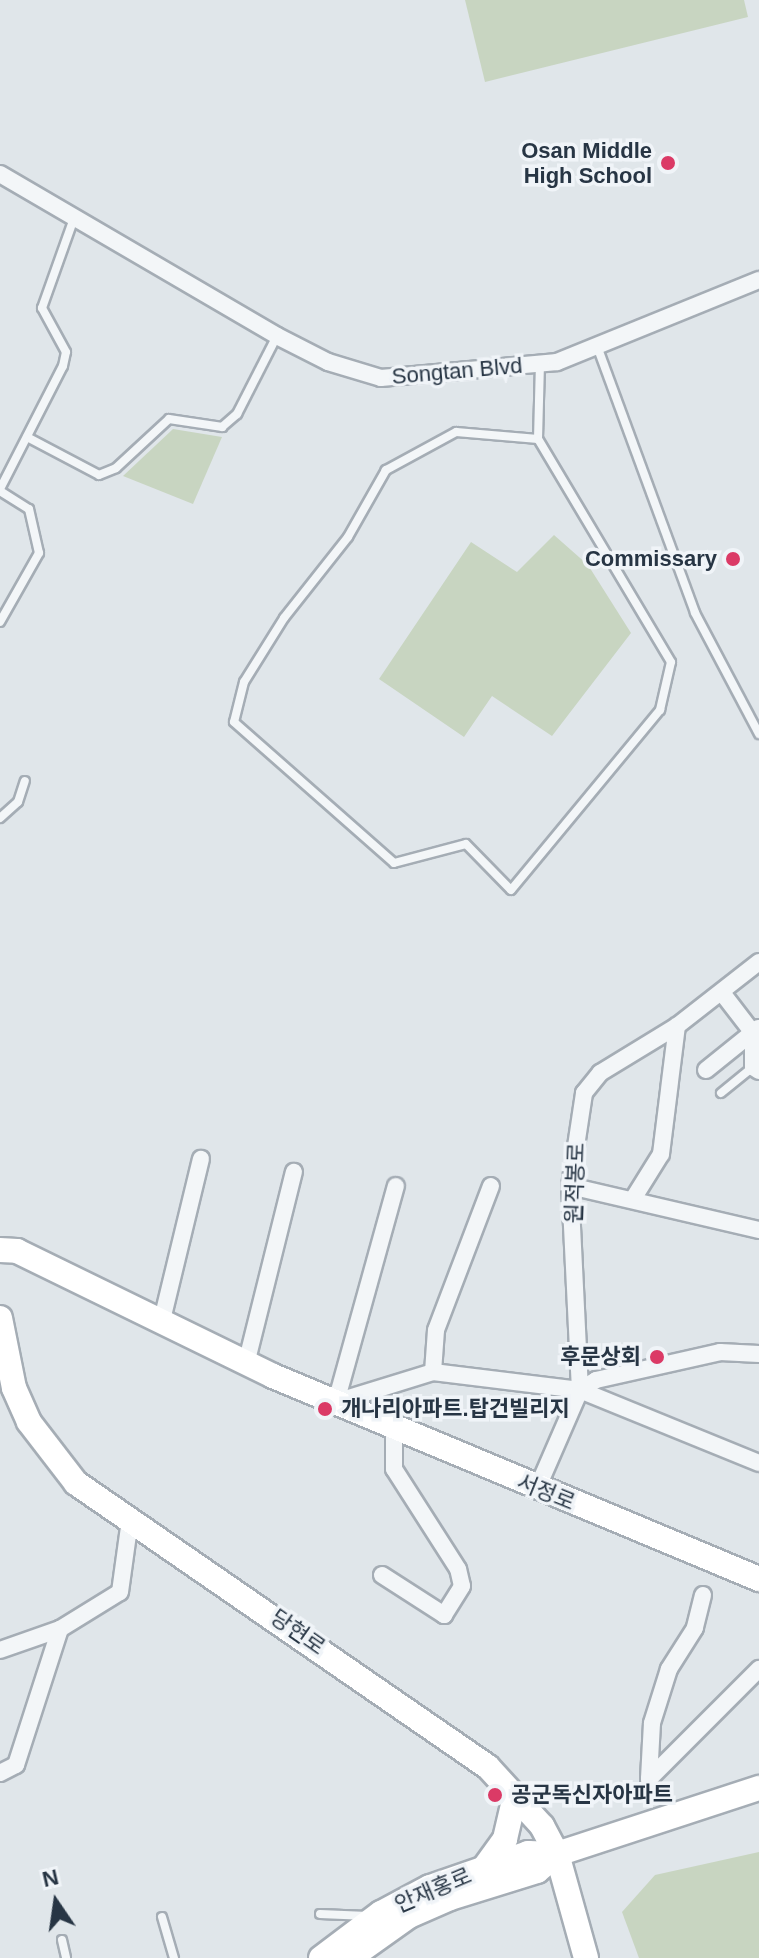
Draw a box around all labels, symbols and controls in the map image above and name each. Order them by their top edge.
place label: Osan Middle High School [521,137,652,188]
marker: Osan Middle High School [659,154,677,172]
street label: Songtan Blvd [391,352,523,390]
place label: Commissary [585,546,717,572]
marker: Commissary [724,550,742,568]
street label: 원적봉로 [560,1142,590,1224]
place label: 후문상회 [560,1344,641,1370]
marker: 후문상회 [648,1348,666,1366]
place label: 개나리아파트.탑건빌리지 [341,1396,570,1422]
marker: 개나리아파트.탑건빌리지 [316,1400,334,1418]
street label: 서정로 [513,1468,579,1516]
street label: 당현로 [266,1604,330,1660]
place label: 공군독신자아파트 [511,1782,673,1808]
marker: 공군독신자아파트 [486,1786,504,1804]
north arrow [16,1862,96,1942]
street label: 안재홍로 [391,1862,475,1918]
text: N [40,1864,61,1892]

